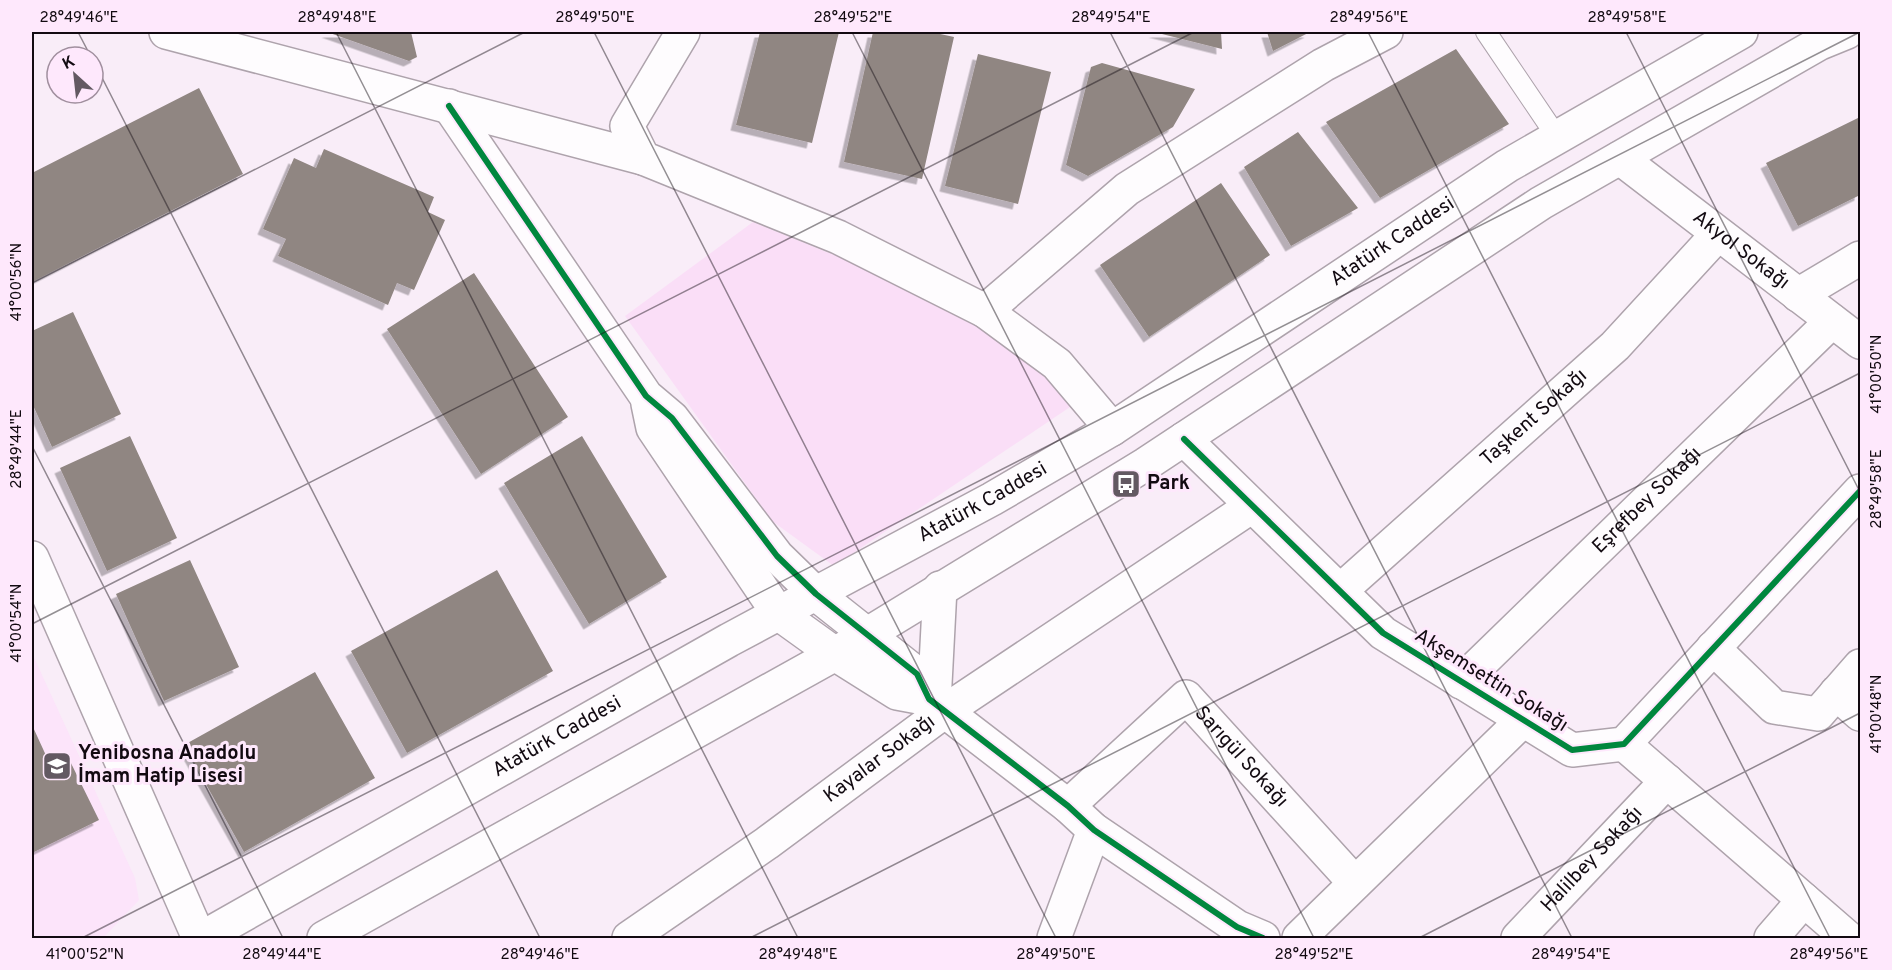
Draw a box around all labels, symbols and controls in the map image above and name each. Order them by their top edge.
text: 28°49'46"E [39,9,119,28]
text: 28°49'48"E [297,9,377,28]
text: 28°49'50"E [555,9,635,28]
text: 28°49'52"E [813,9,893,28]
text: 28°49'54"E [1071,9,1151,28]
text: 28°49'56"E [1329,9,1409,28]
text: 28°49'58"E [1587,9,1667,28]
north arrow [45,45,105,105]
text: K [60,52,79,75]
street label: Atatürk Caddesi [1326,191,1460,293]
street label: Akyol Sokağı [1687,205,1794,296]
text: 41°00'56"N [8,243,27,321]
text: 41°00'50"N [1868,335,1887,413]
street label: Taşkent Sokağı [1475,364,1593,473]
text: 28°49'44"E [8,409,27,489]
street label: Eşrefbey Sokağı [1587,442,1708,560]
text: 28°49'58"E [1868,449,1887,529]
street label: Atatürk Caddesi [914,456,1052,549]
bus stop icon: Park [1110,468,1142,500]
place label: Park [1147,471,1190,497]
text: 41°00'54"N [8,584,27,663]
street label: Akşemsettin Sokağı [1409,623,1573,739]
text: 41°00'48"N [1868,675,1887,753]
street label: Atatürk Caddesi [488,690,626,784]
street label: Sarıgül Sokağı [1188,701,1293,813]
street label: Kayalar Sokağı [819,709,941,809]
place label: Yenibosna Anadolu İmam Hatip Lisesi [78,741,256,790]
school or university icon: Yenibosna Anadolu İmam Hatip Lisesi [41,750,73,782]
street label: Halilbey Sokağı [1536,801,1649,918]
text: 41°00'52"N [46,946,124,965]
text: 28°49'44"E [242,946,322,965]
text: 28°49'46"E [500,946,580,965]
text: 28°49'48"E [758,946,838,965]
text: 28°49'50"E [1016,946,1096,965]
text: 28°49'52"E [1274,946,1354,965]
text: 28°49'54"E [1531,946,1611,965]
text: 28°49'56"E [1789,946,1869,965]

